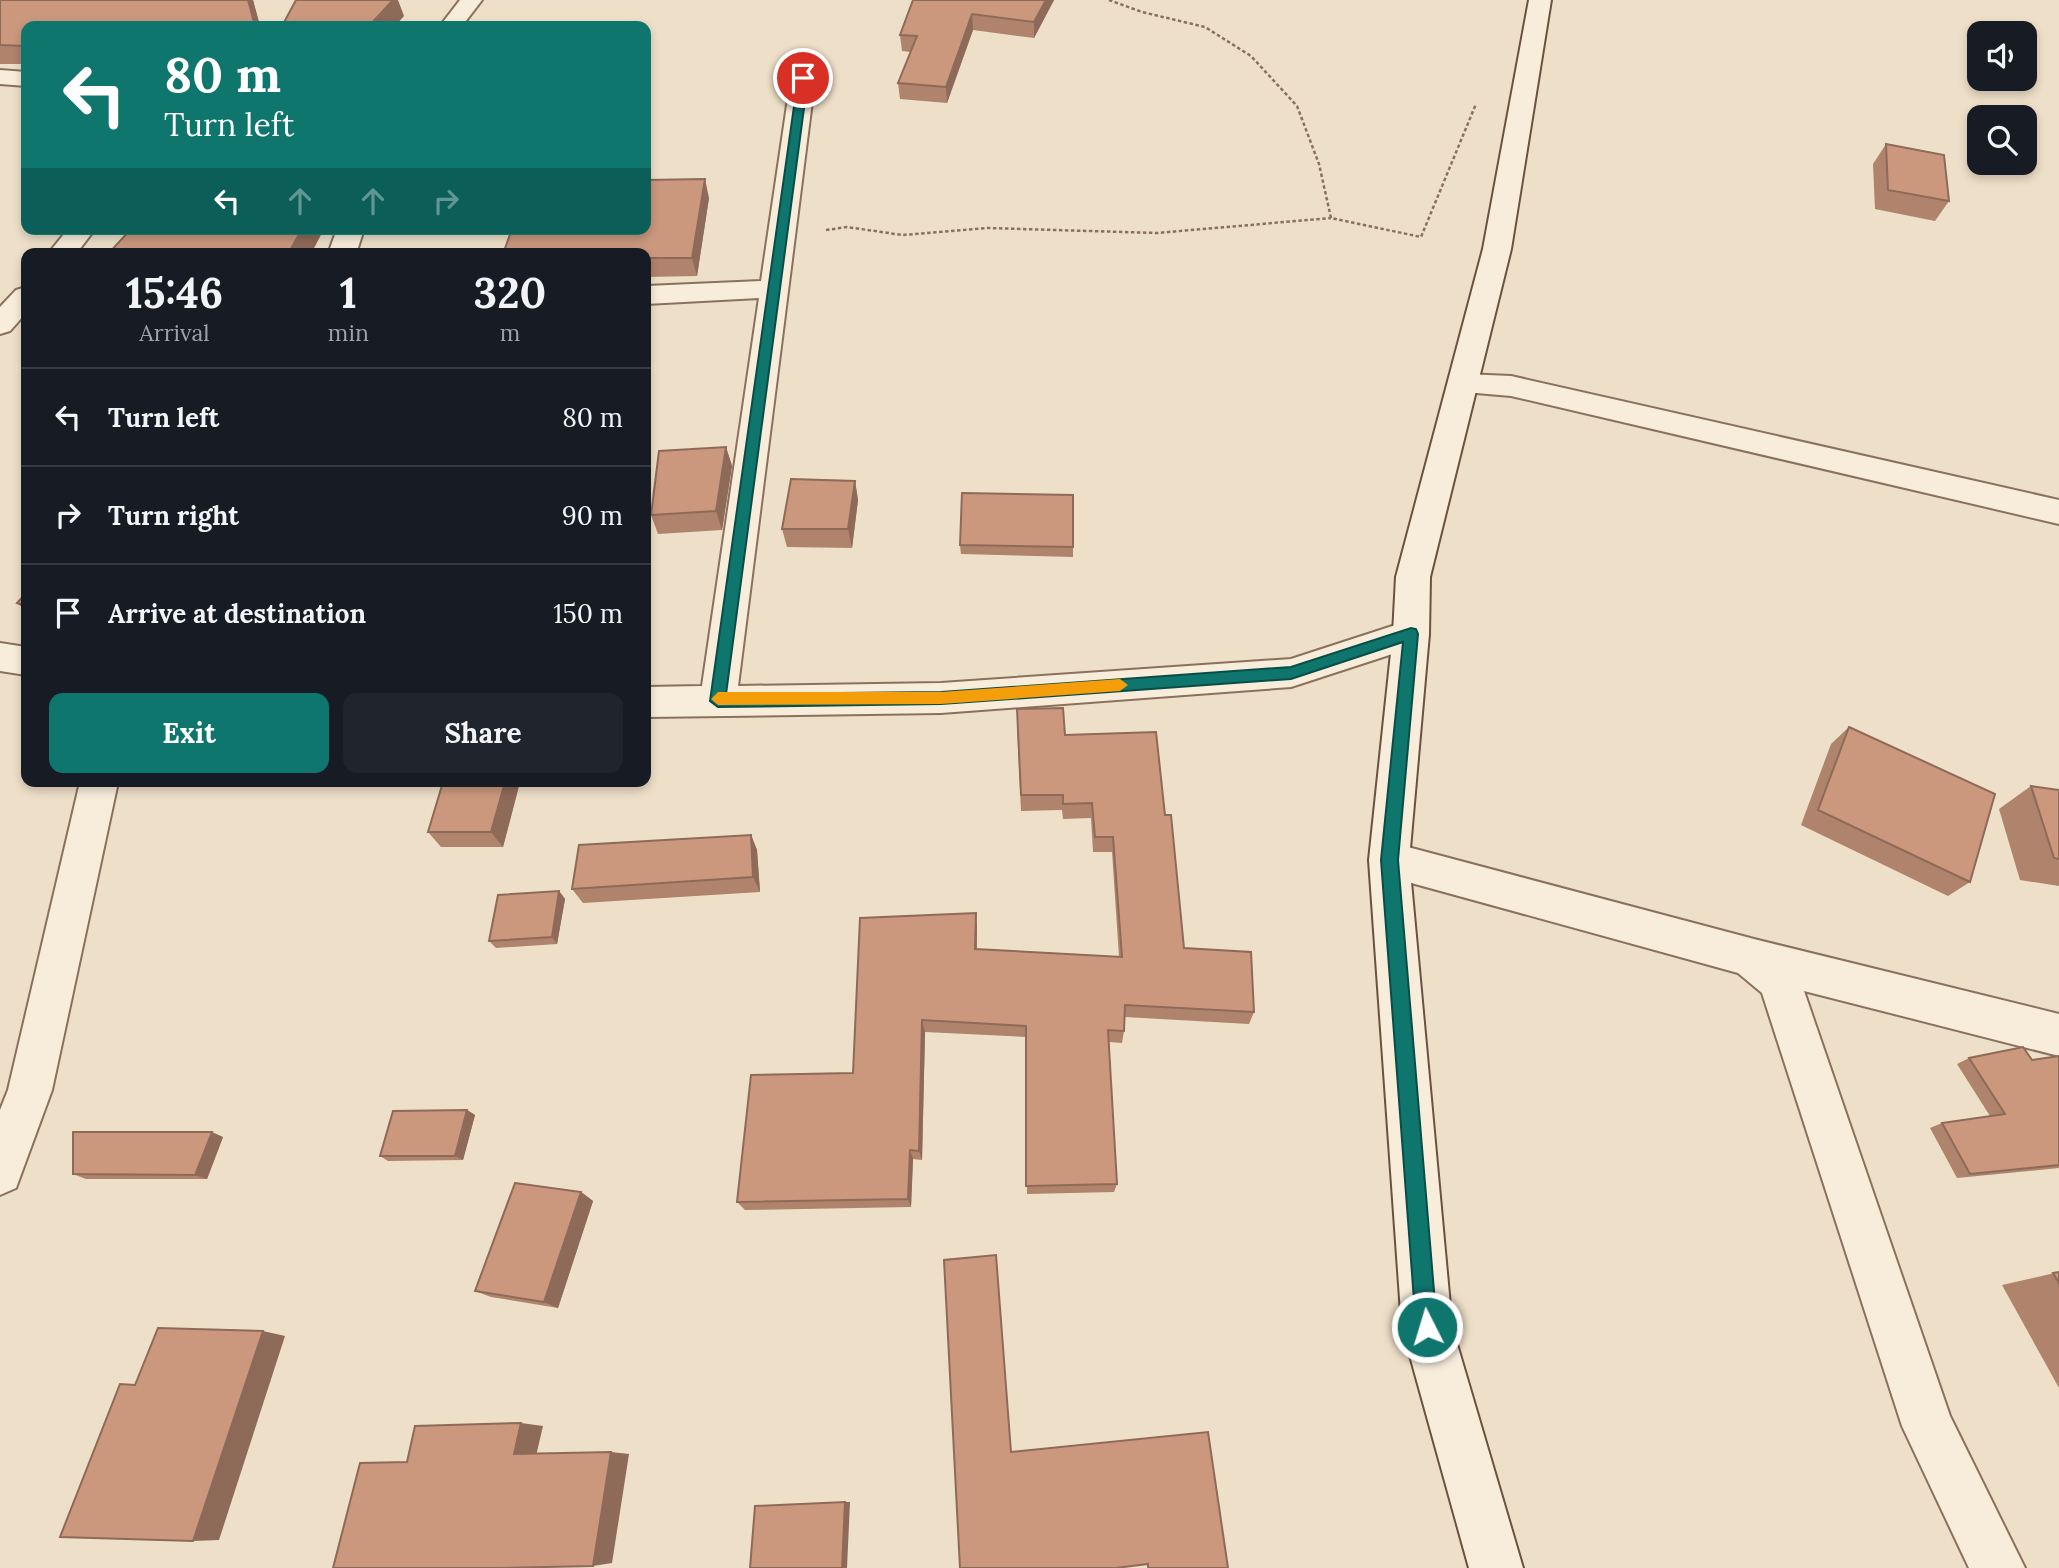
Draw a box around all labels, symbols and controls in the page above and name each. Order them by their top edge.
map controls [1967,21,2037,175]
button: sound [1967,21,2037,91]
text: 80 m [164,43,281,105]
pin [773,48,833,108]
icon: left [49,49,140,140]
icon: arrive [784,59,822,97]
text: Turn left [164,104,294,145]
button: search [1967,105,2037,175]
icon: left [208,182,246,220]
icon: ahead [281,182,319,220]
icon: ahead [354,182,392,220]
icon: right [427,182,465,220]
text: 15:46 [126,266,223,320]
text: 1 [340,266,357,320]
text: 320 [474,266,546,320]
text: Arrival [139,318,210,347]
text: min [328,318,369,347]
text: m [500,318,520,347]
icon: left [49,398,87,436]
text: Turn left [108,401,219,434]
text: 80 m [562,401,623,434]
icon: right [49,496,87,534]
text: Turn right [108,499,239,532]
text: 90 m [562,499,623,532]
icon: arrive [49,594,87,632]
text: Arrive at destination [108,597,366,630]
text: 150 m [553,597,623,630]
button: Exit [49,693,329,773]
button: Share [343,693,623,773]
position arrow [1390,1290,1464,1364]

